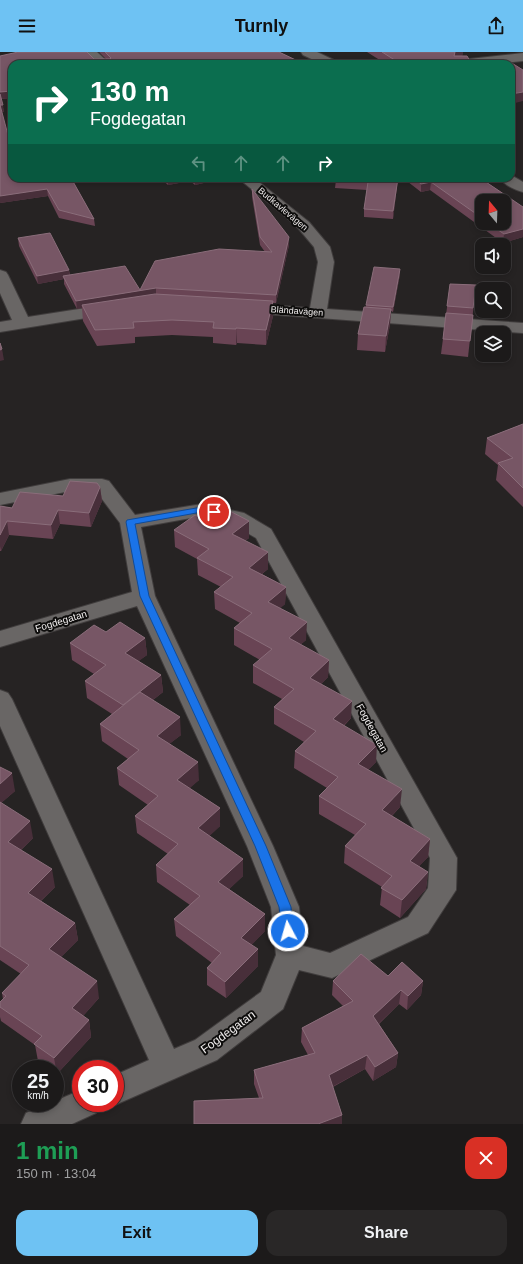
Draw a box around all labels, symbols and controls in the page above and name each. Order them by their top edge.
icon: menu [16,15,38,37]
icon: share [485,15,507,37]
text: Turnly [235,16,288,36]
icon: right [24,76,76,128]
text: 130 m [90,76,169,107]
text: Fogdegatan [90,109,186,129]
icon: left [188,152,210,174]
icon: ahead [230,152,252,174]
icon: ahead [272,152,294,174]
icon: right [314,152,336,174]
street label: Budkavlevägen [256,185,310,233]
north arrow [475,194,511,230]
map controls [475,194,511,362]
button: sound [475,238,511,274]
button: search [475,282,511,318]
street label: Bländavägen [270,304,324,318]
button: layers [475,326,511,362]
pin [197,495,231,529]
icon: arrive [203,501,225,523]
street label: Fogdegatan [34,608,88,634]
street label: Fogdegatan [354,702,390,754]
position arrow [267,910,309,952]
street label: Fogdegatan [198,1008,258,1056]
speed limit sign: 30 [72,1060,124,1112]
text: 25 [27,1070,49,1092]
text: km/h [27,1090,49,1101]
text: 1 min [16,1137,79,1164]
button: close [465,1137,507,1179]
text: 150 m · 13:04 [16,1166,96,1181]
button: Exit [16,1210,258,1256]
button: Share [266,1210,507,1256]

